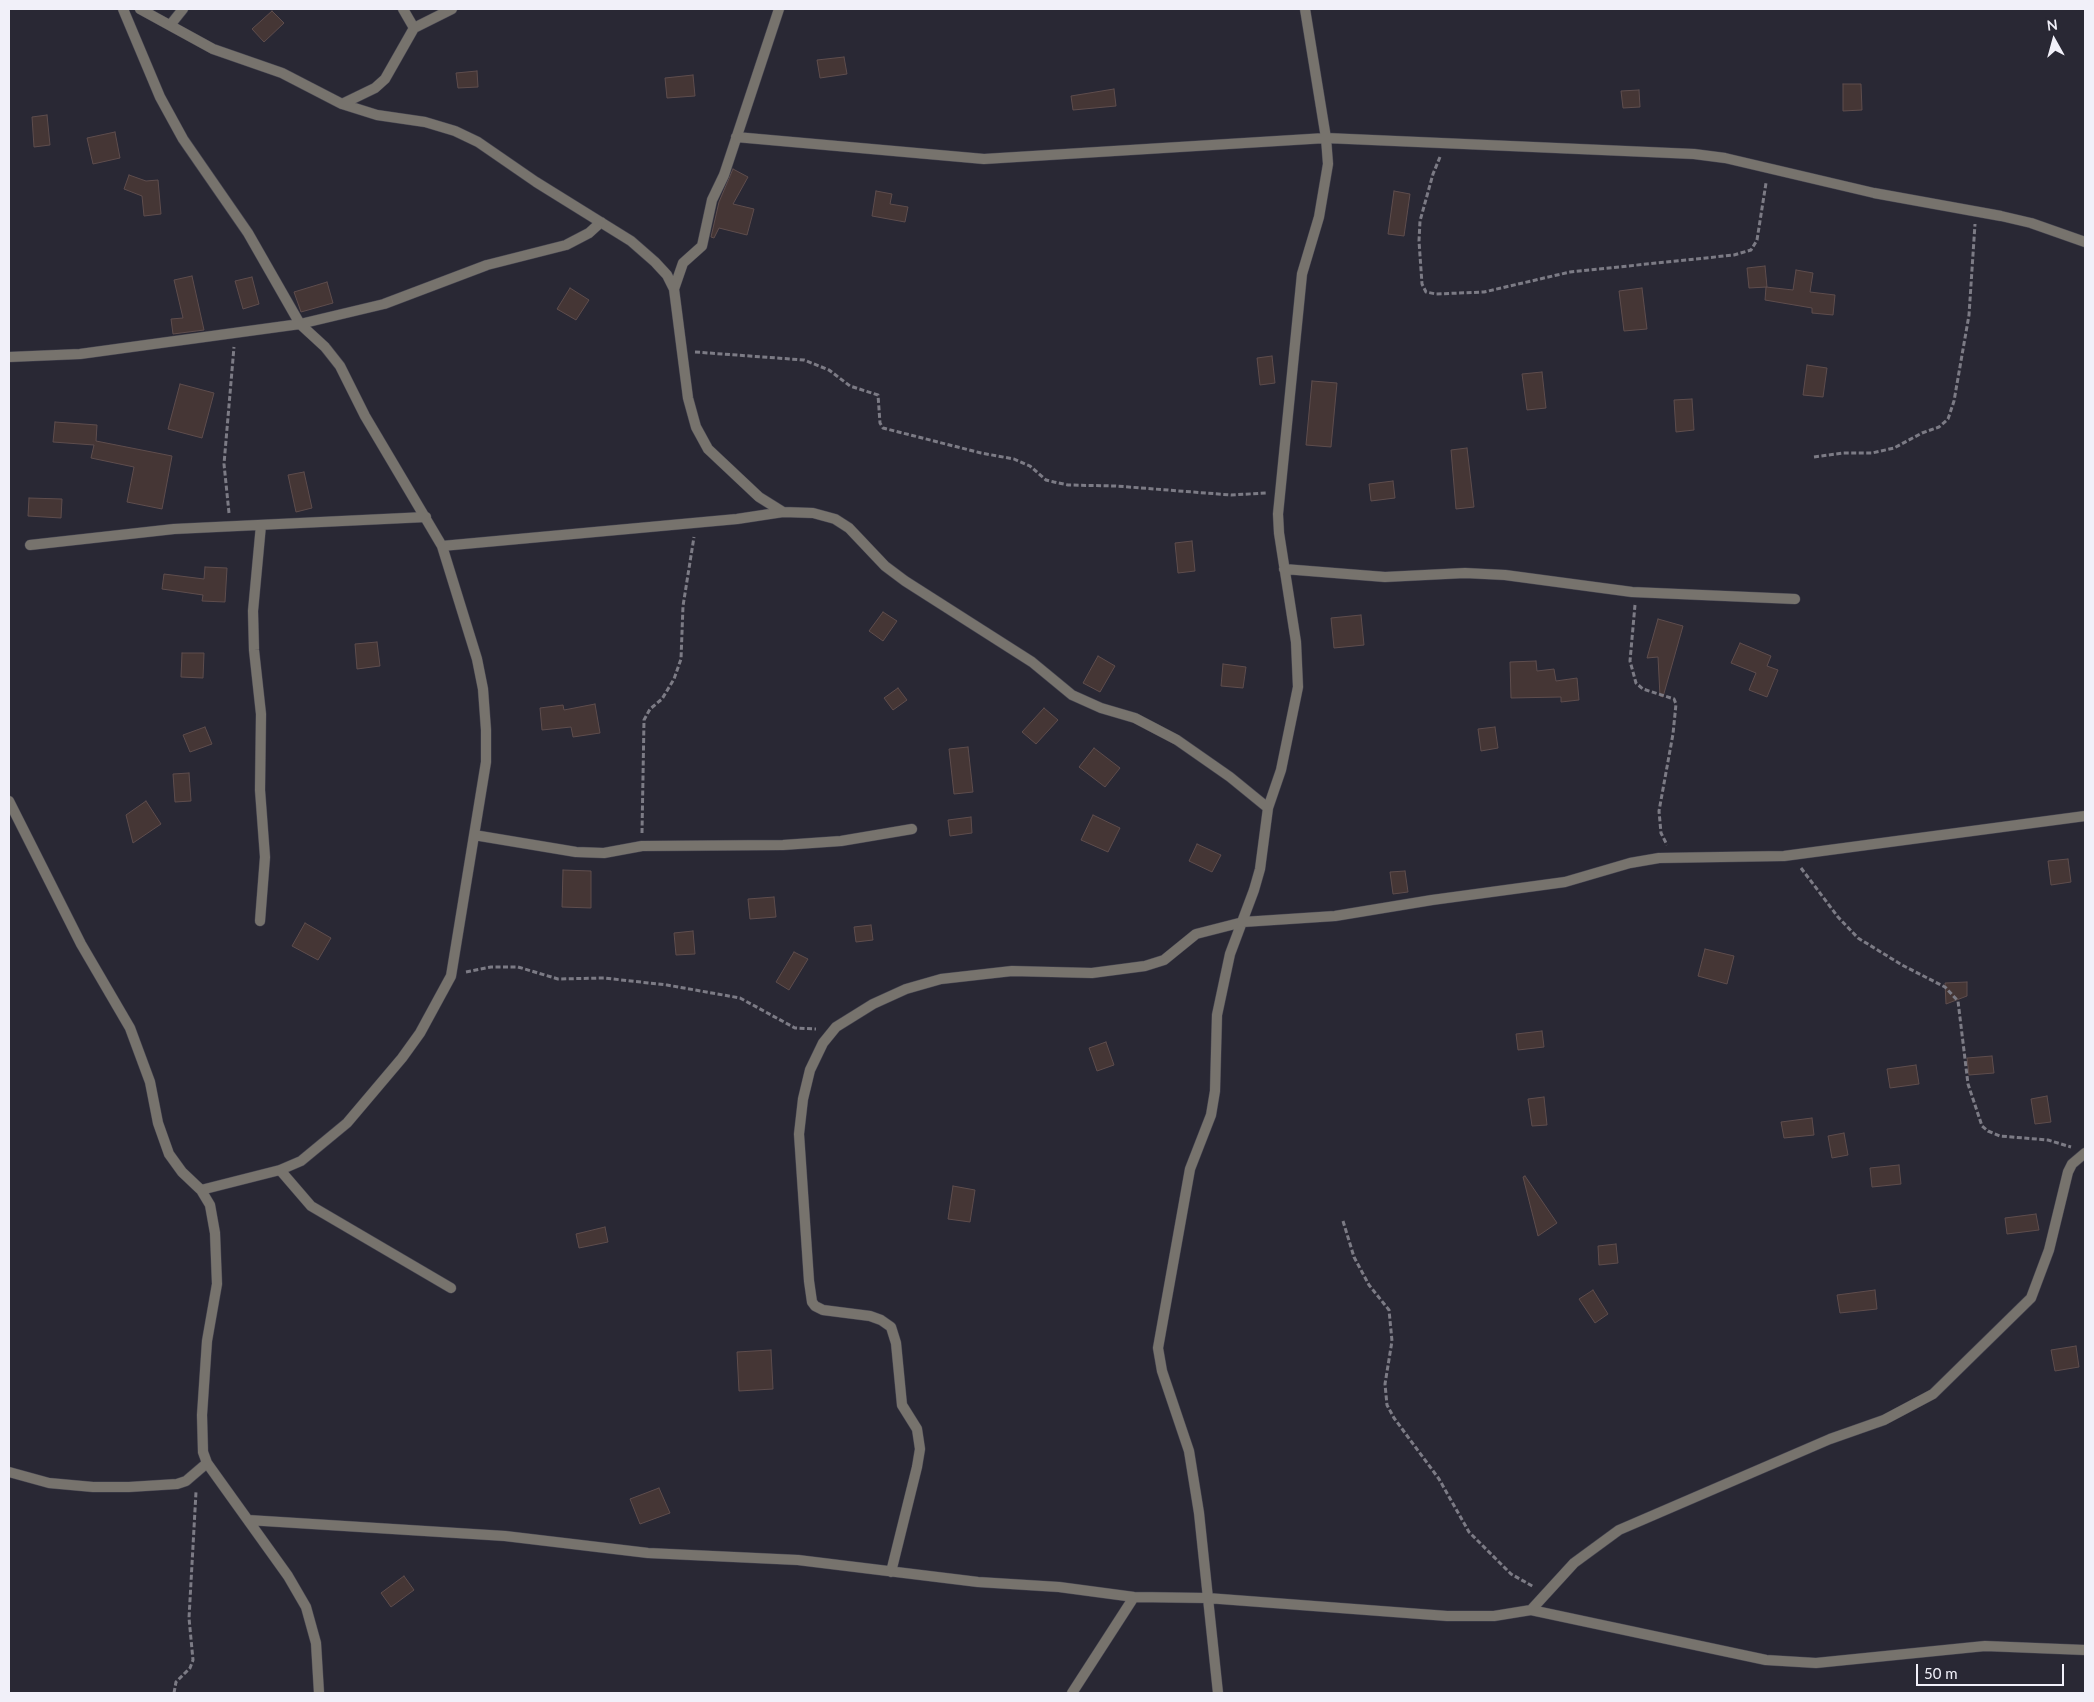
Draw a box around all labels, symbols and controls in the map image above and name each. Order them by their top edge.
north arrow [2029,15,2079,65]
text: N [2046,16,2058,34]
scale bar [1919,1654,2066,1686]
text: 50 m [1924,1664,1958,1682]

